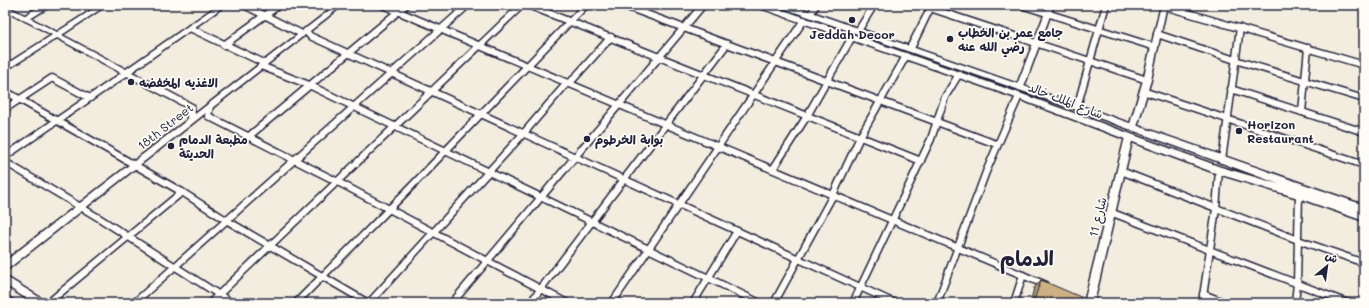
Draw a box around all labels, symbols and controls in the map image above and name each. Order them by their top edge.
marker: Jeddah Decor [847,15,857,25]
place label: جامع عمر بن الخطاب رضي الله عنه [958,24,1063,58]
place label: Jeddah Decor [809,26,895,42]
marker: جامع عمر بن الخطاب رضي الله عنه [945,34,955,44]
place label: الاغذيه المخفضه [139,74,218,90]
marker: الاغذيه المخفضه [126,77,136,87]
street label: شارع الملك خالد [1026,78,1106,123]
street label: 18th Street [134,99,196,153]
place label: Horizon Restaurant [1247,116,1314,146]
marker: Horizon Restaurant [1234,126,1244,136]
place label: مطبعة الدمام الحديثة [179,131,248,161]
place label: بوابة الخرطوم [595,131,663,149]
marker: بوابة الخرطوم [582,134,592,144]
marker: مطبعة الدمام الحديثة [166,141,176,151]
street label: شارع 11 [1084,195,1112,239]
district label: الدمام [1000,245,1054,274]
north arrow [1307,246,1347,286]
text: ش [1323,247,1341,266]

